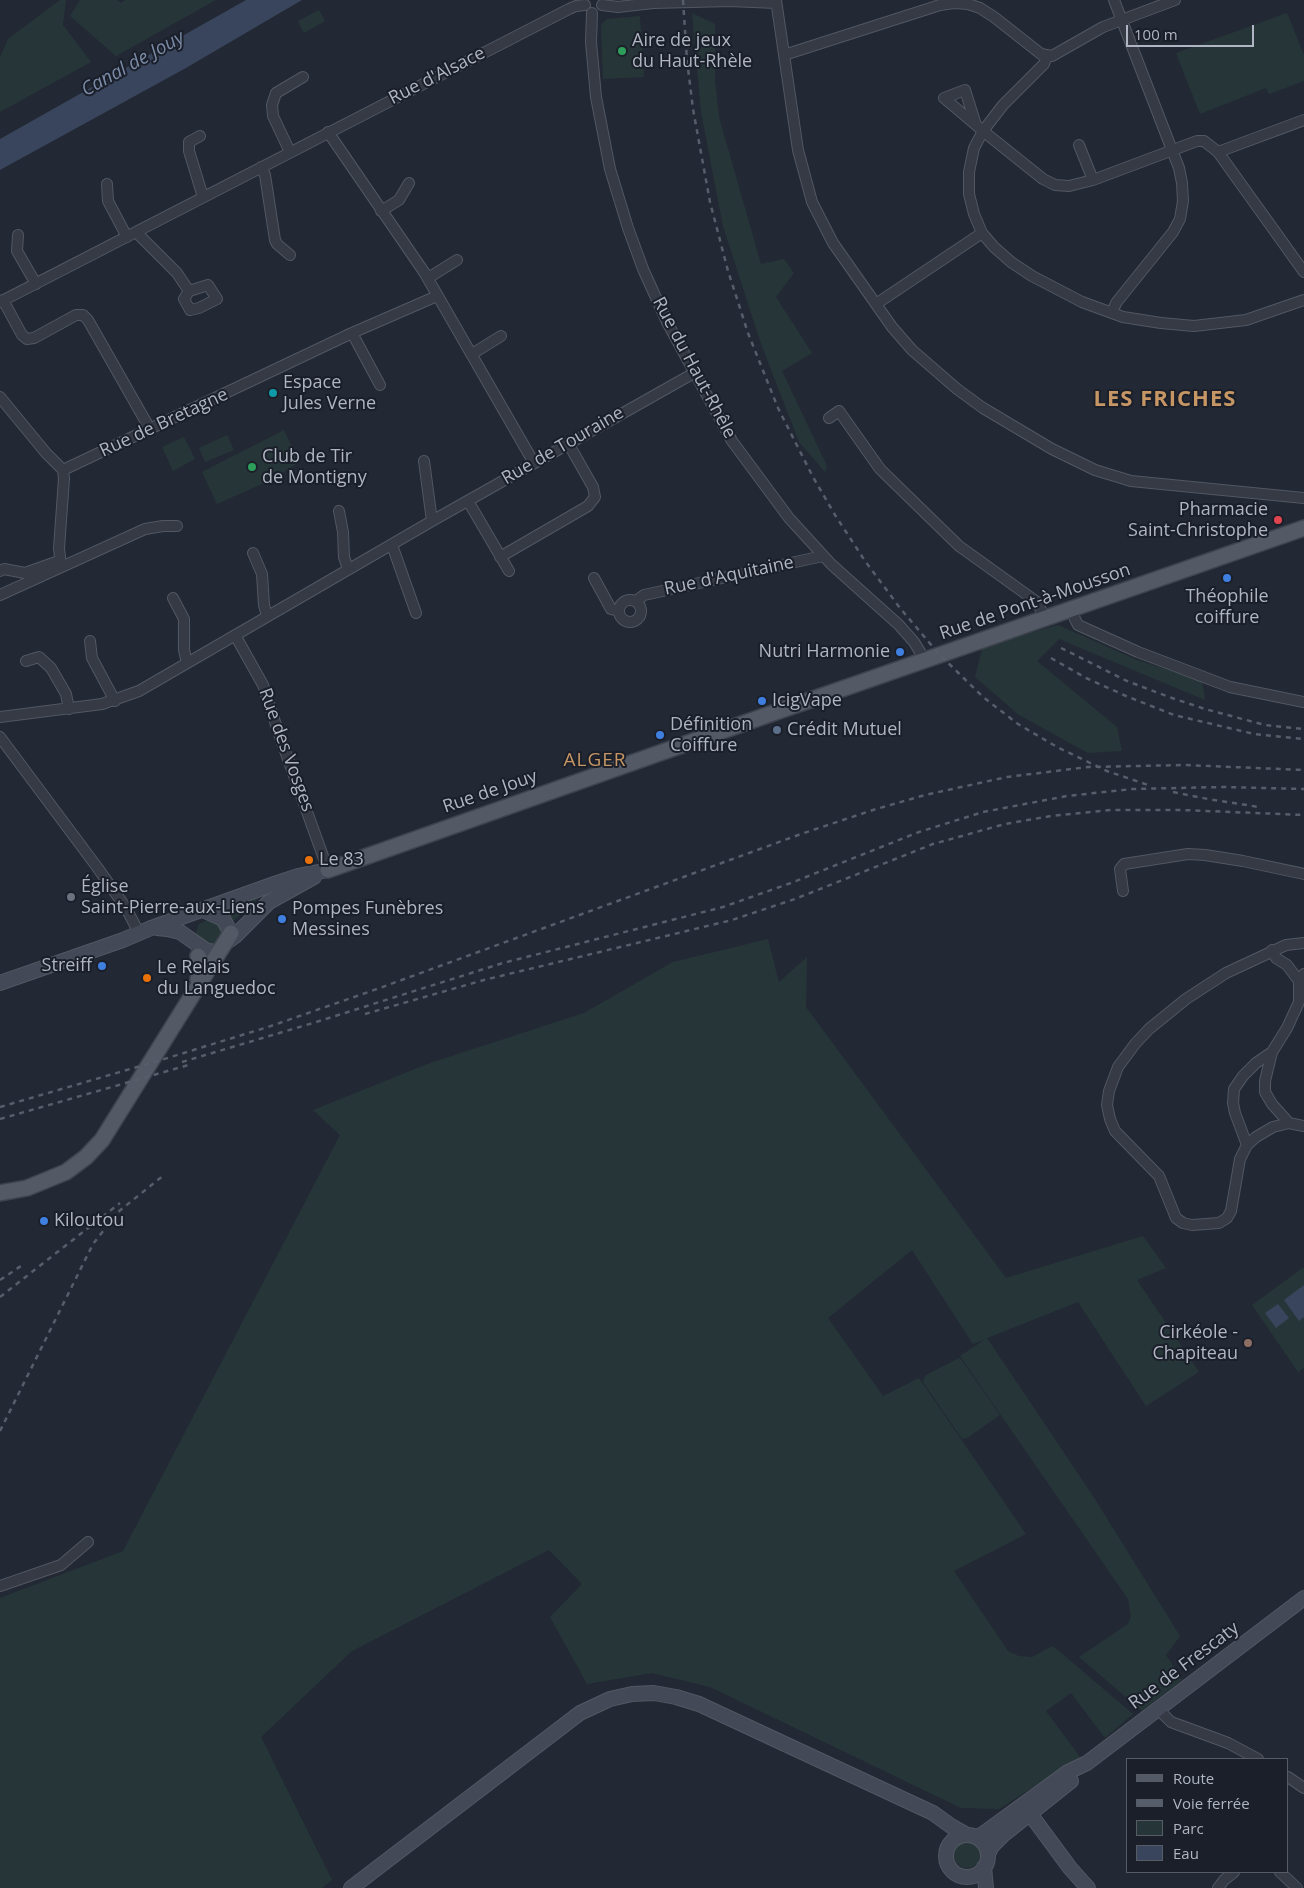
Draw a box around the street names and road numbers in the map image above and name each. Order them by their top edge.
street label: Rue d'Alsace [385,43,489,109]
street label: Rue du Haut-Rhêle [648,294,740,442]
street label: Rue de Bretagne [96,384,232,462]
street label: Rue de Touraine [498,402,628,490]
street label: Rue d'Aquitaine [662,552,796,600]
street label: Rue de Pont-à-Mousson [937,559,1133,645]
street label: Rue des Vosges [254,685,318,815]
street label: Rue de Jouy [440,766,540,818]
street label: Rue de Frescaty [1125,1618,1243,1714]

